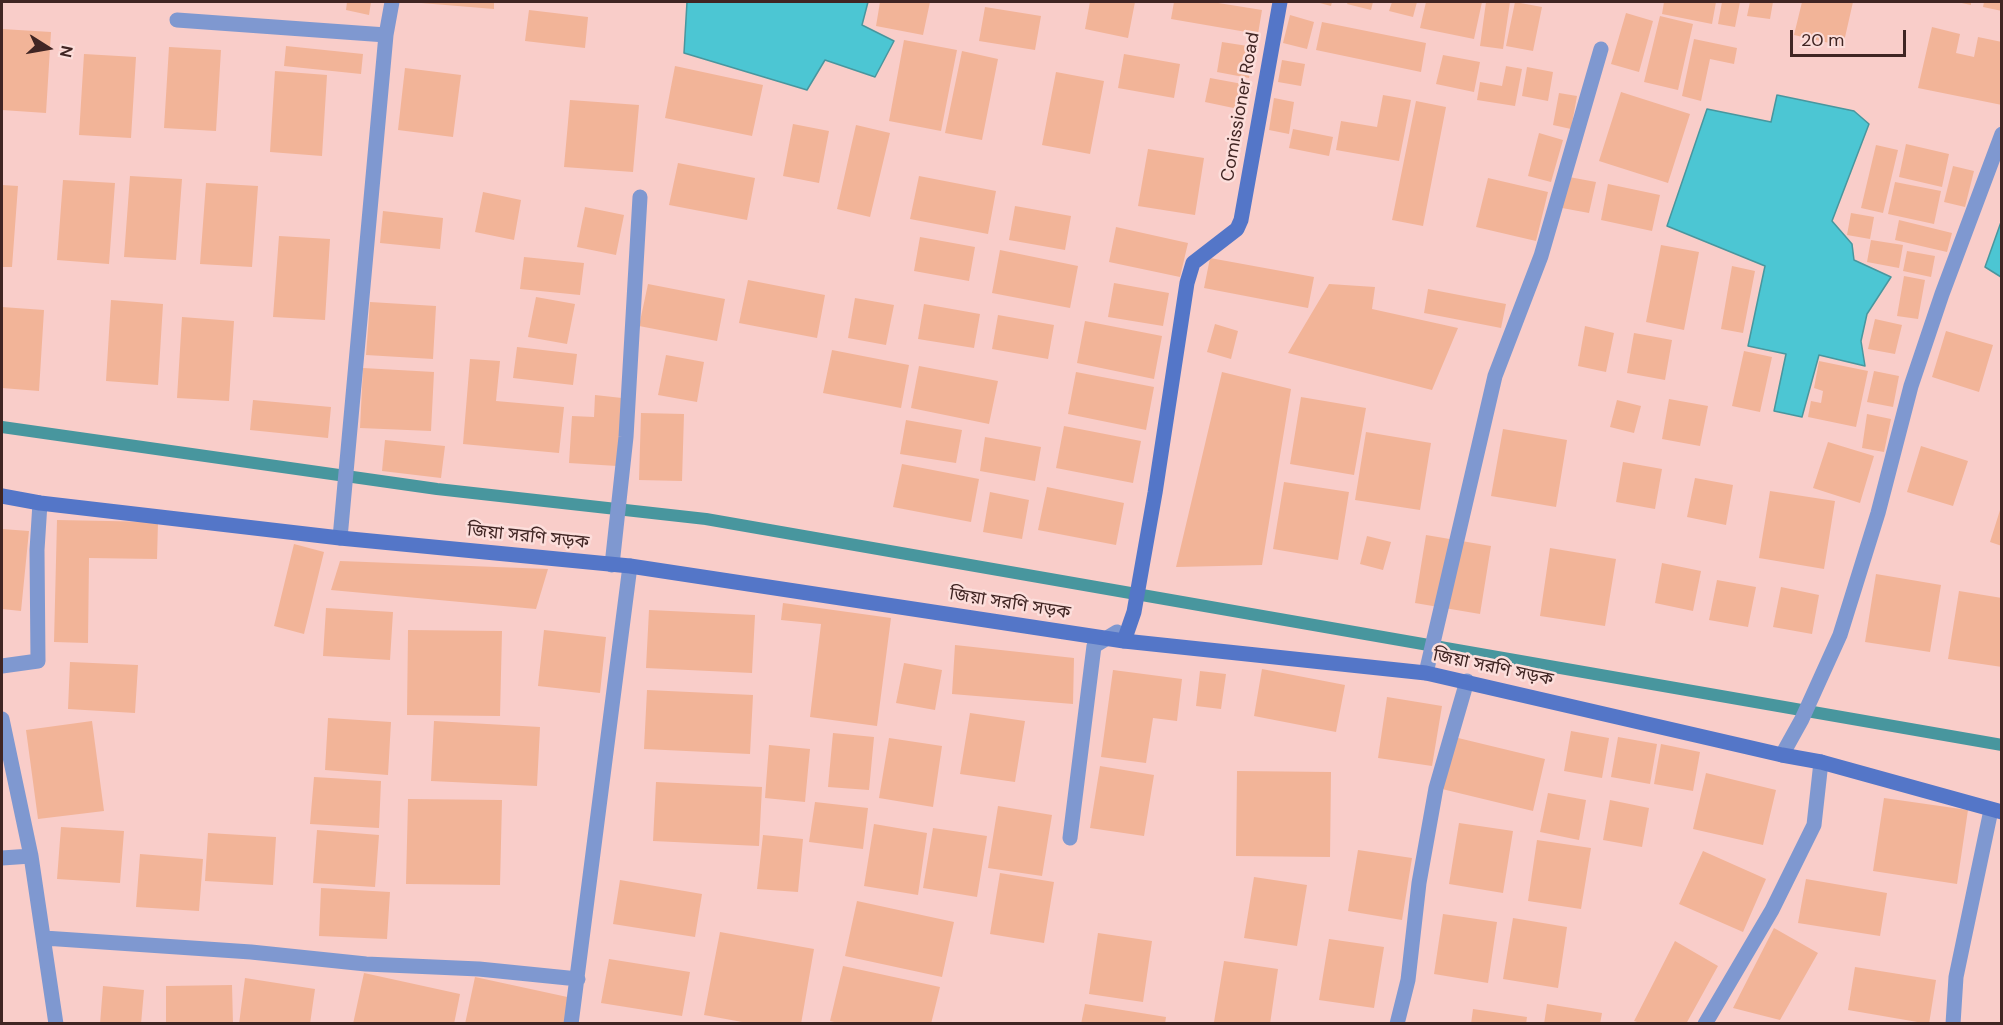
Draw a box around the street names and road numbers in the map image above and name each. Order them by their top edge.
street label: Comissioner Road [1217,31,1265,183]
street label: জিয়া সরণি সড়ক [466,520,590,554]
street label: জিয়া সরণি সড়ক [948,584,1072,624]
street label: জিয়া সরণি সড়ক [1431,645,1555,691]

